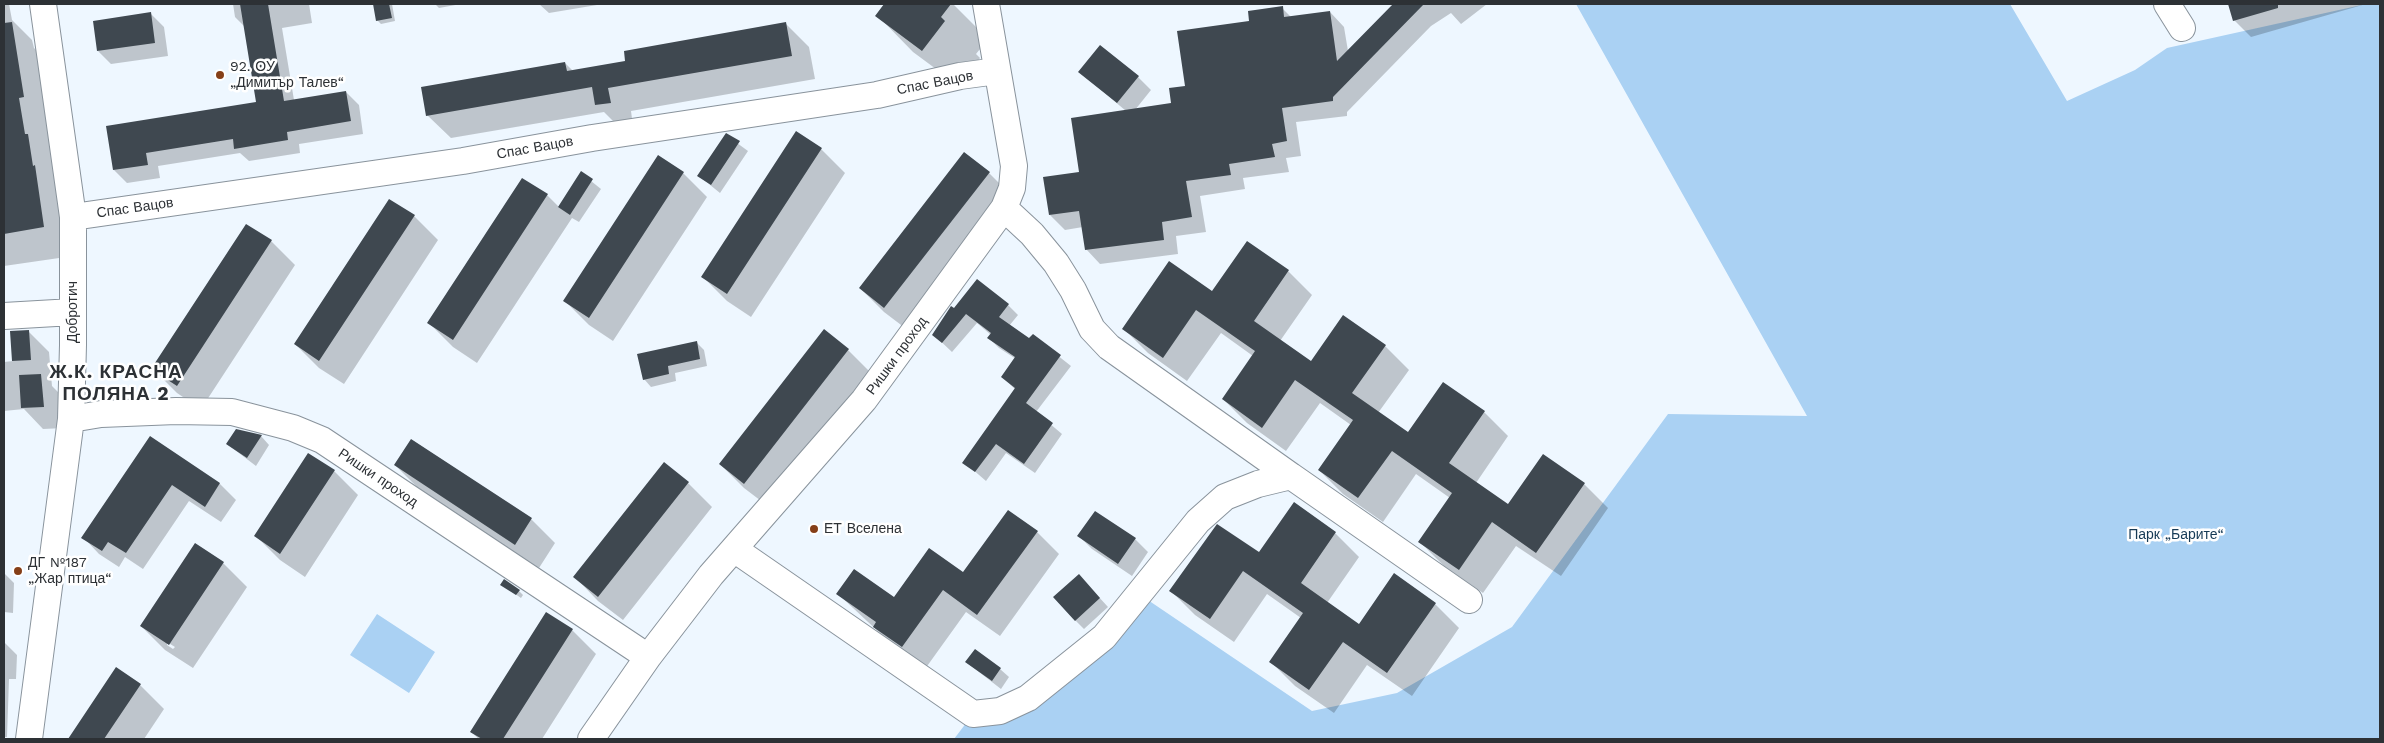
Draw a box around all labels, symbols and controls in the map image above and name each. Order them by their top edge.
place label: 92. ОУ „Димитър Талев“ [230,59,344,92]
street label: Спас Вацов [895,67,975,99]
marker: 92. ОУ „Димитър Талев“ [214,69,226,81]
street label: Спас Вацов [495,133,575,163]
street label: Спас Вацов [95,194,175,222]
street label: Добротич [65,281,81,343]
street label: Ришки проход [863,314,931,398]
district label: Ж.К. КРАСНА ПОЛЯНА 2 [48,361,184,405]
street label: Ришки проход [335,445,421,511]
place label: ЕТ Вселена [824,521,902,537]
marker: ЕТ Вселена [808,523,820,535]
park label: Парк „Барите“ [2128,527,2224,543]
place label: ДГ №187 „Жар птица“ [28,555,111,588]
marker: ДГ №187 „Жар птица“ [12,565,24,577]

